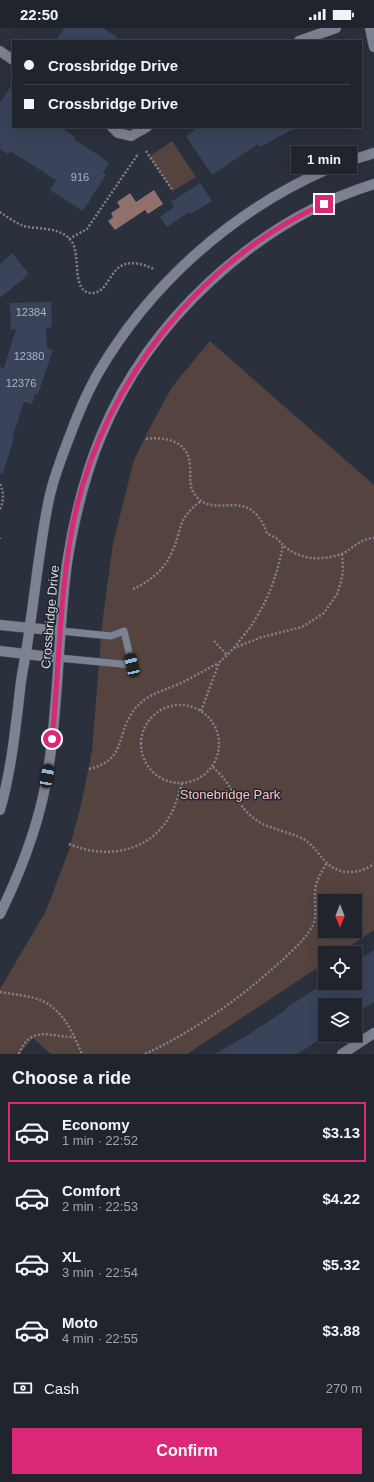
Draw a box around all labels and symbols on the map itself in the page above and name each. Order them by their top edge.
callout: 1 min [291,146,357,174]
house number: 916 [71,171,89,183]
route end [315,195,333,213]
house number: 12384 [16,306,46,318]
house number: 12380 [14,350,44,362]
house number: 12376 [6,377,36,389]
street label: Crossbridge Drive [38,565,62,669]
car [123,652,141,678]
route start [43,730,61,748]
car [39,763,55,789]
park label: Stonebridge Park [180,787,281,802]
north arrow [318,894,362,938]

